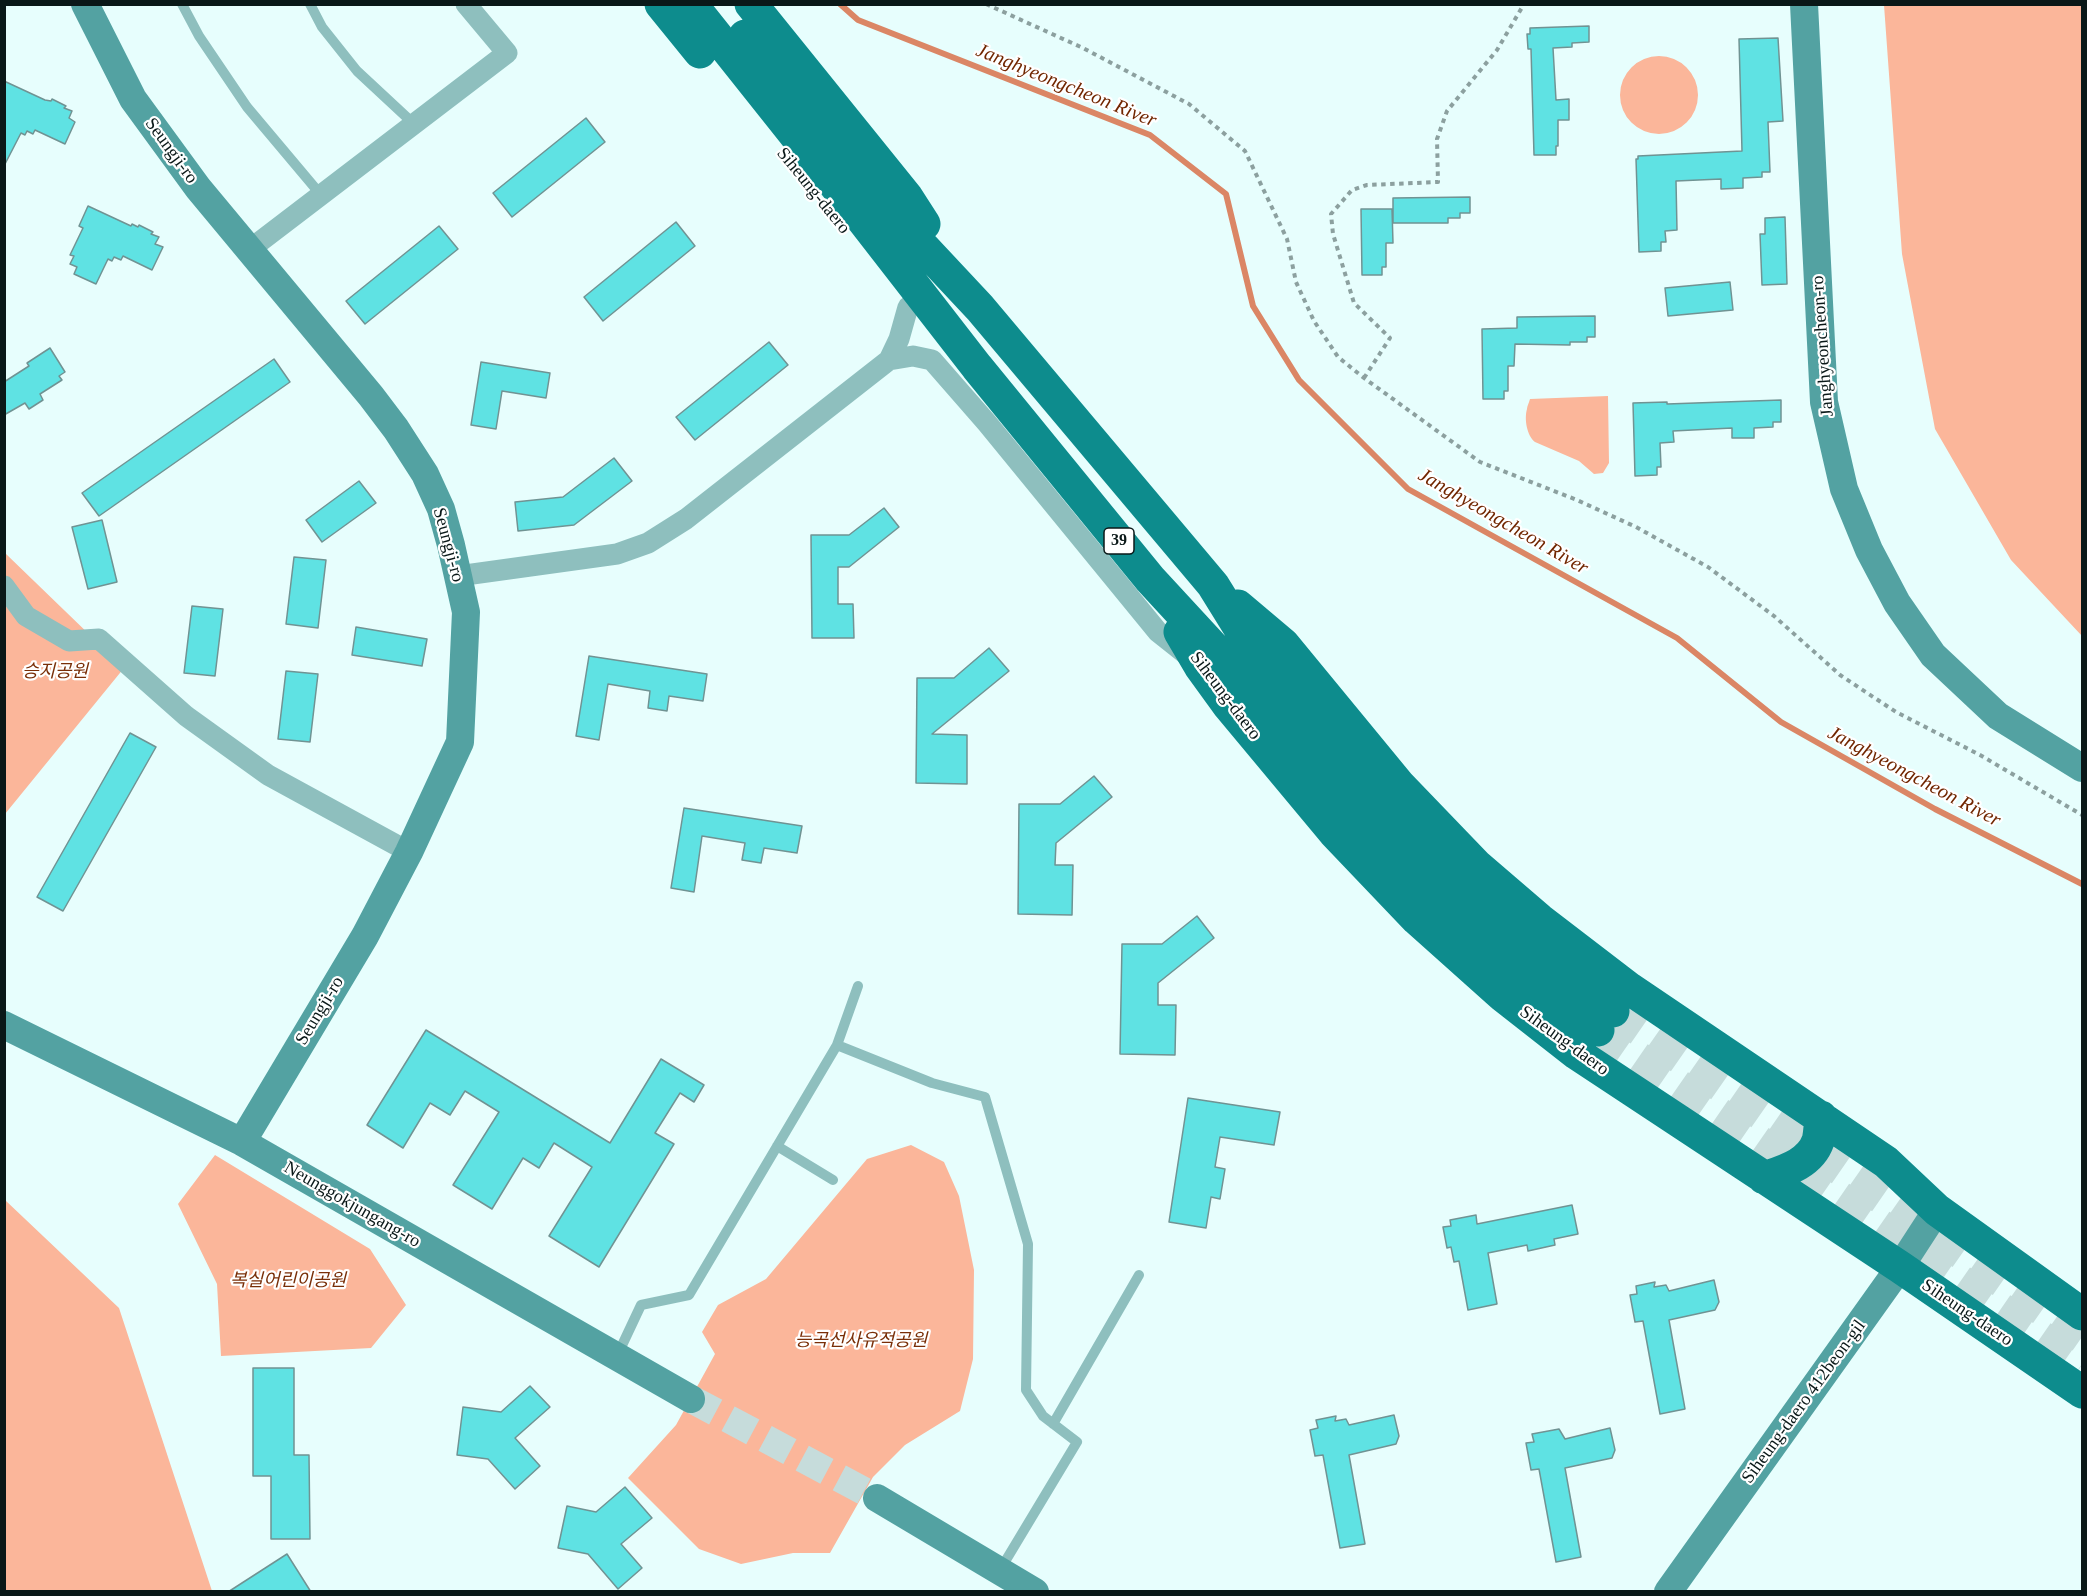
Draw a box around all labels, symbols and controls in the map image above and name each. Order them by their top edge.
water label: Janghyeongcheon River [972,39,1160,133]
street label: Seungji-ro [140,114,202,188]
street label: Siheung-daero [772,143,854,239]
street label: Janghyeoncheon-ro [1807,275,1839,417]
water label: Janghyeongcheon River [1414,463,1592,581]
street label: Seungji-ro [428,506,468,584]
road number: 39 [1104,528,1134,554]
street label: Siheung-daero [1185,648,1265,744]
park label: 승지공원 [22,661,88,683]
water label: Janghyeongcheon River [1823,721,2005,833]
street label: Seungji-ro [291,973,349,1049]
street label: Siheung-daero [1515,1001,1613,1081]
street label: Neunggokjungang-ro [280,1157,424,1253]
park label: 복실어린이공원 [230,1270,346,1292]
street label: Siheung-daero [1917,1275,2017,1351]
street label: Siheung-daero 412beon-gil [1738,1316,1870,1488]
park label: 능곡선사유적공원 [795,1330,927,1352]

